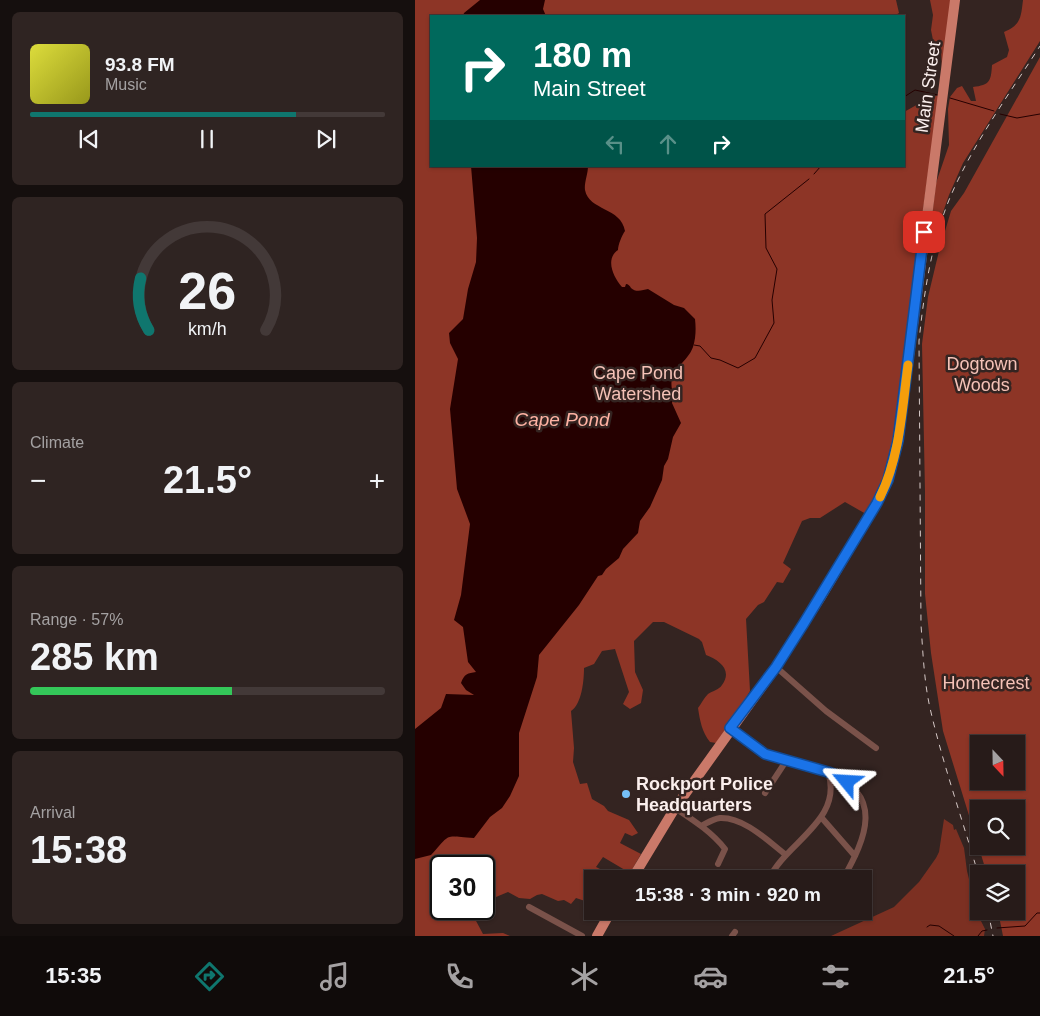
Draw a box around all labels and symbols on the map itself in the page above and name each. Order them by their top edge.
street label: Main Street [912,40,944,134]
pin [903,211,945,253]
park label: Dogtown Woods [946,354,1018,395]
park label: Cape Pond Watershed [593,363,683,404]
water label: Cape Pond [514,409,611,430]
park label: Homecrest [942,673,1030,693]
north arrow [970,735,1025,790]
position arrow [820,755,872,807]
place label: Rockport Police Headquarters [636,774,773,815]
marker: Rockport Police Headquarters [620,788,632,800]
speed limit sign: 30 [430,855,495,920]

